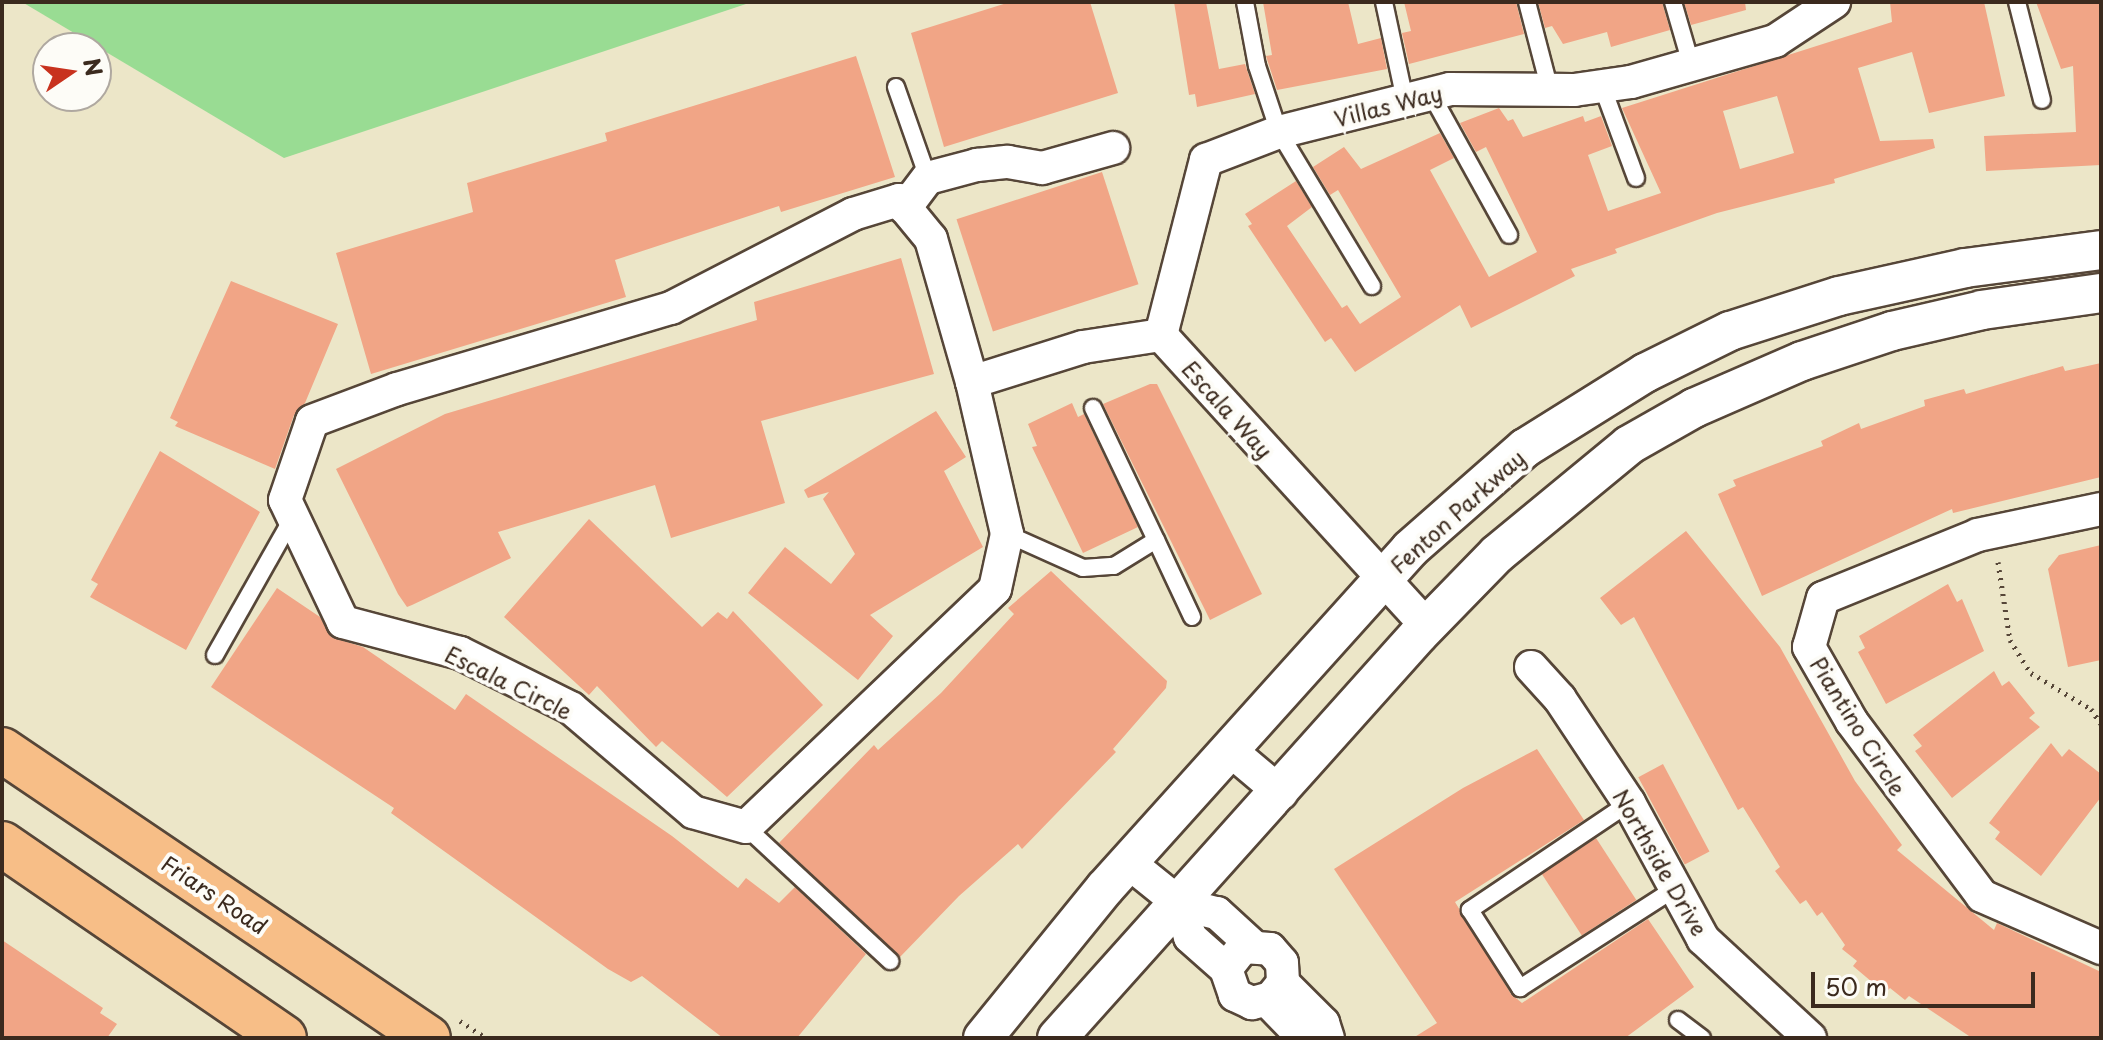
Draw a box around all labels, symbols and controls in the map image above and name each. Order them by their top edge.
north arrow [32,32,112,112]
text: N [76,55,112,79]
street label: Villas Way [1331,79,1445,131]
street label: Escala Way [1177,354,1279,464]
street label: Fenton Parkway [1384,444,1530,578]
street label: Escala Circle [441,640,577,724]
street label: Piantino Circle [1806,652,1912,800]
street label: Northside Drive [1608,784,1714,940]
street label: Friars Road [158,849,272,939]
scale bar [1815,956,2039,1006]
text: 50 m [1825,968,1887,1004]

